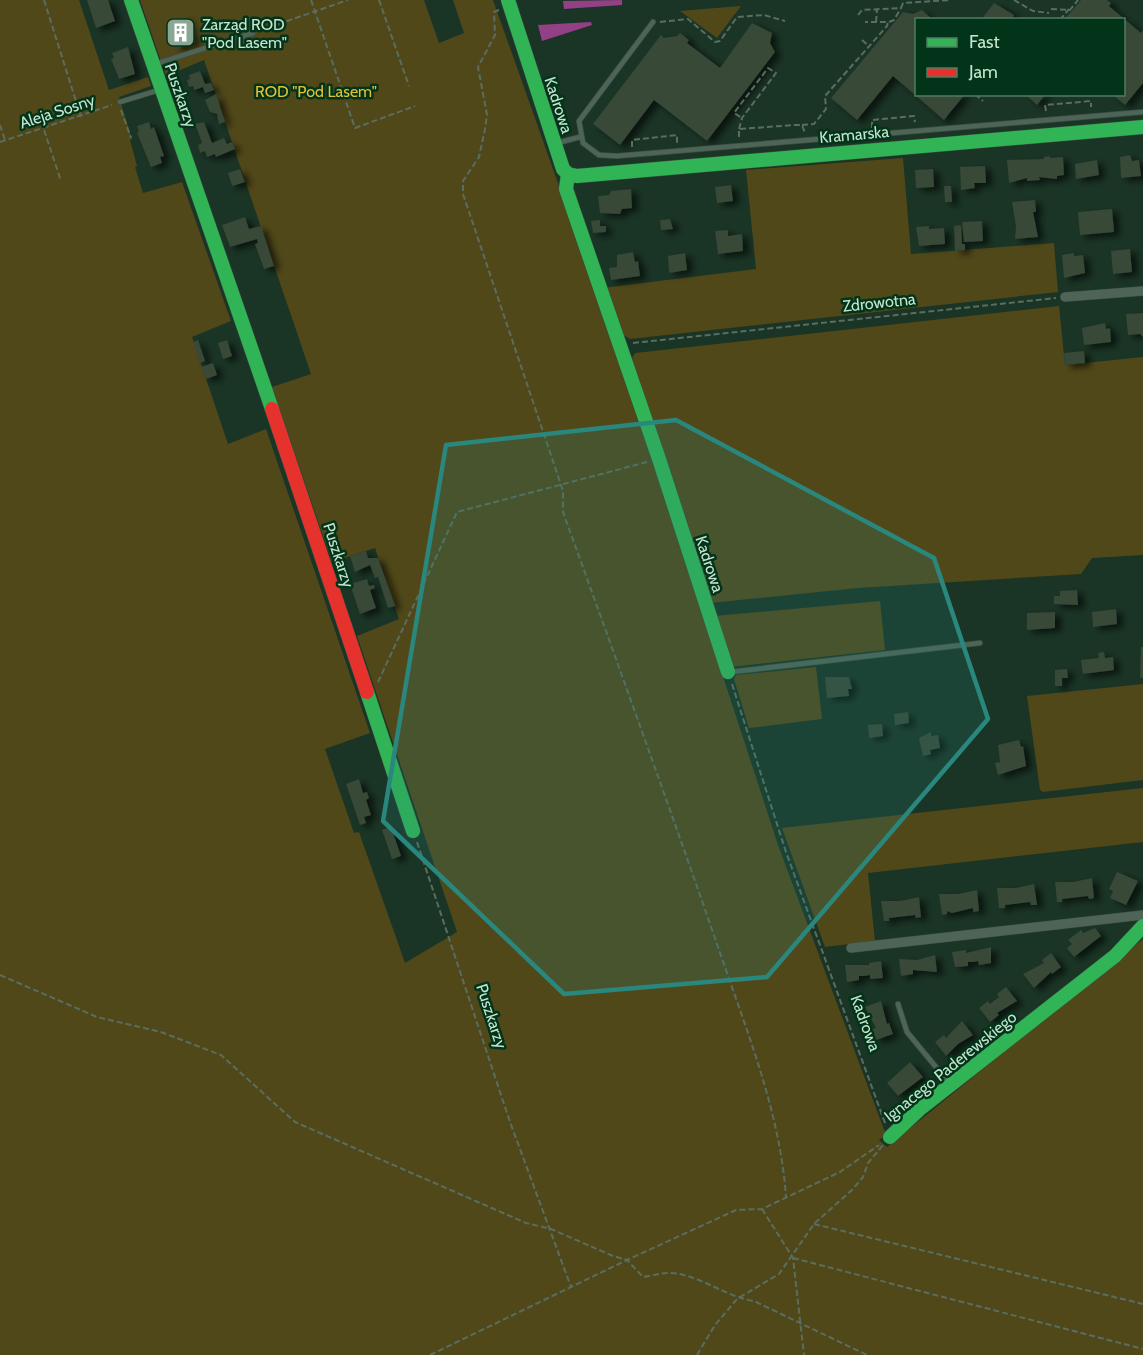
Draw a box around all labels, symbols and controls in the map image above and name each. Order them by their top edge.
place label: Zarząd ROD "Pod Lasem" [202,15,287,52]
building icon: Zarząd ROD "Pod Lasem" [165,17,197,49]
legend [915,18,1125,96]
text: Fast [969,31,1000,53]
street label: Puszkarzy [161,60,200,130]
text: Jam [968,61,998,83]
street label: Kadrowa [540,74,577,136]
park label: ROD "Pod Lasem" [255,82,377,101]
street label: Aleja Sosny [17,90,97,133]
street label: Kramarska [818,122,890,147]
street label: Zdrowotna [842,289,917,316]
street label: Puszkarzy [319,520,358,590]
street label: Kadrowa [691,533,728,595]
street label: Puszkarzy [472,981,511,1051]
street label: Kadrowa [847,992,885,1054]
street label: Ignacego Paderewskiego [880,1007,1020,1126]

